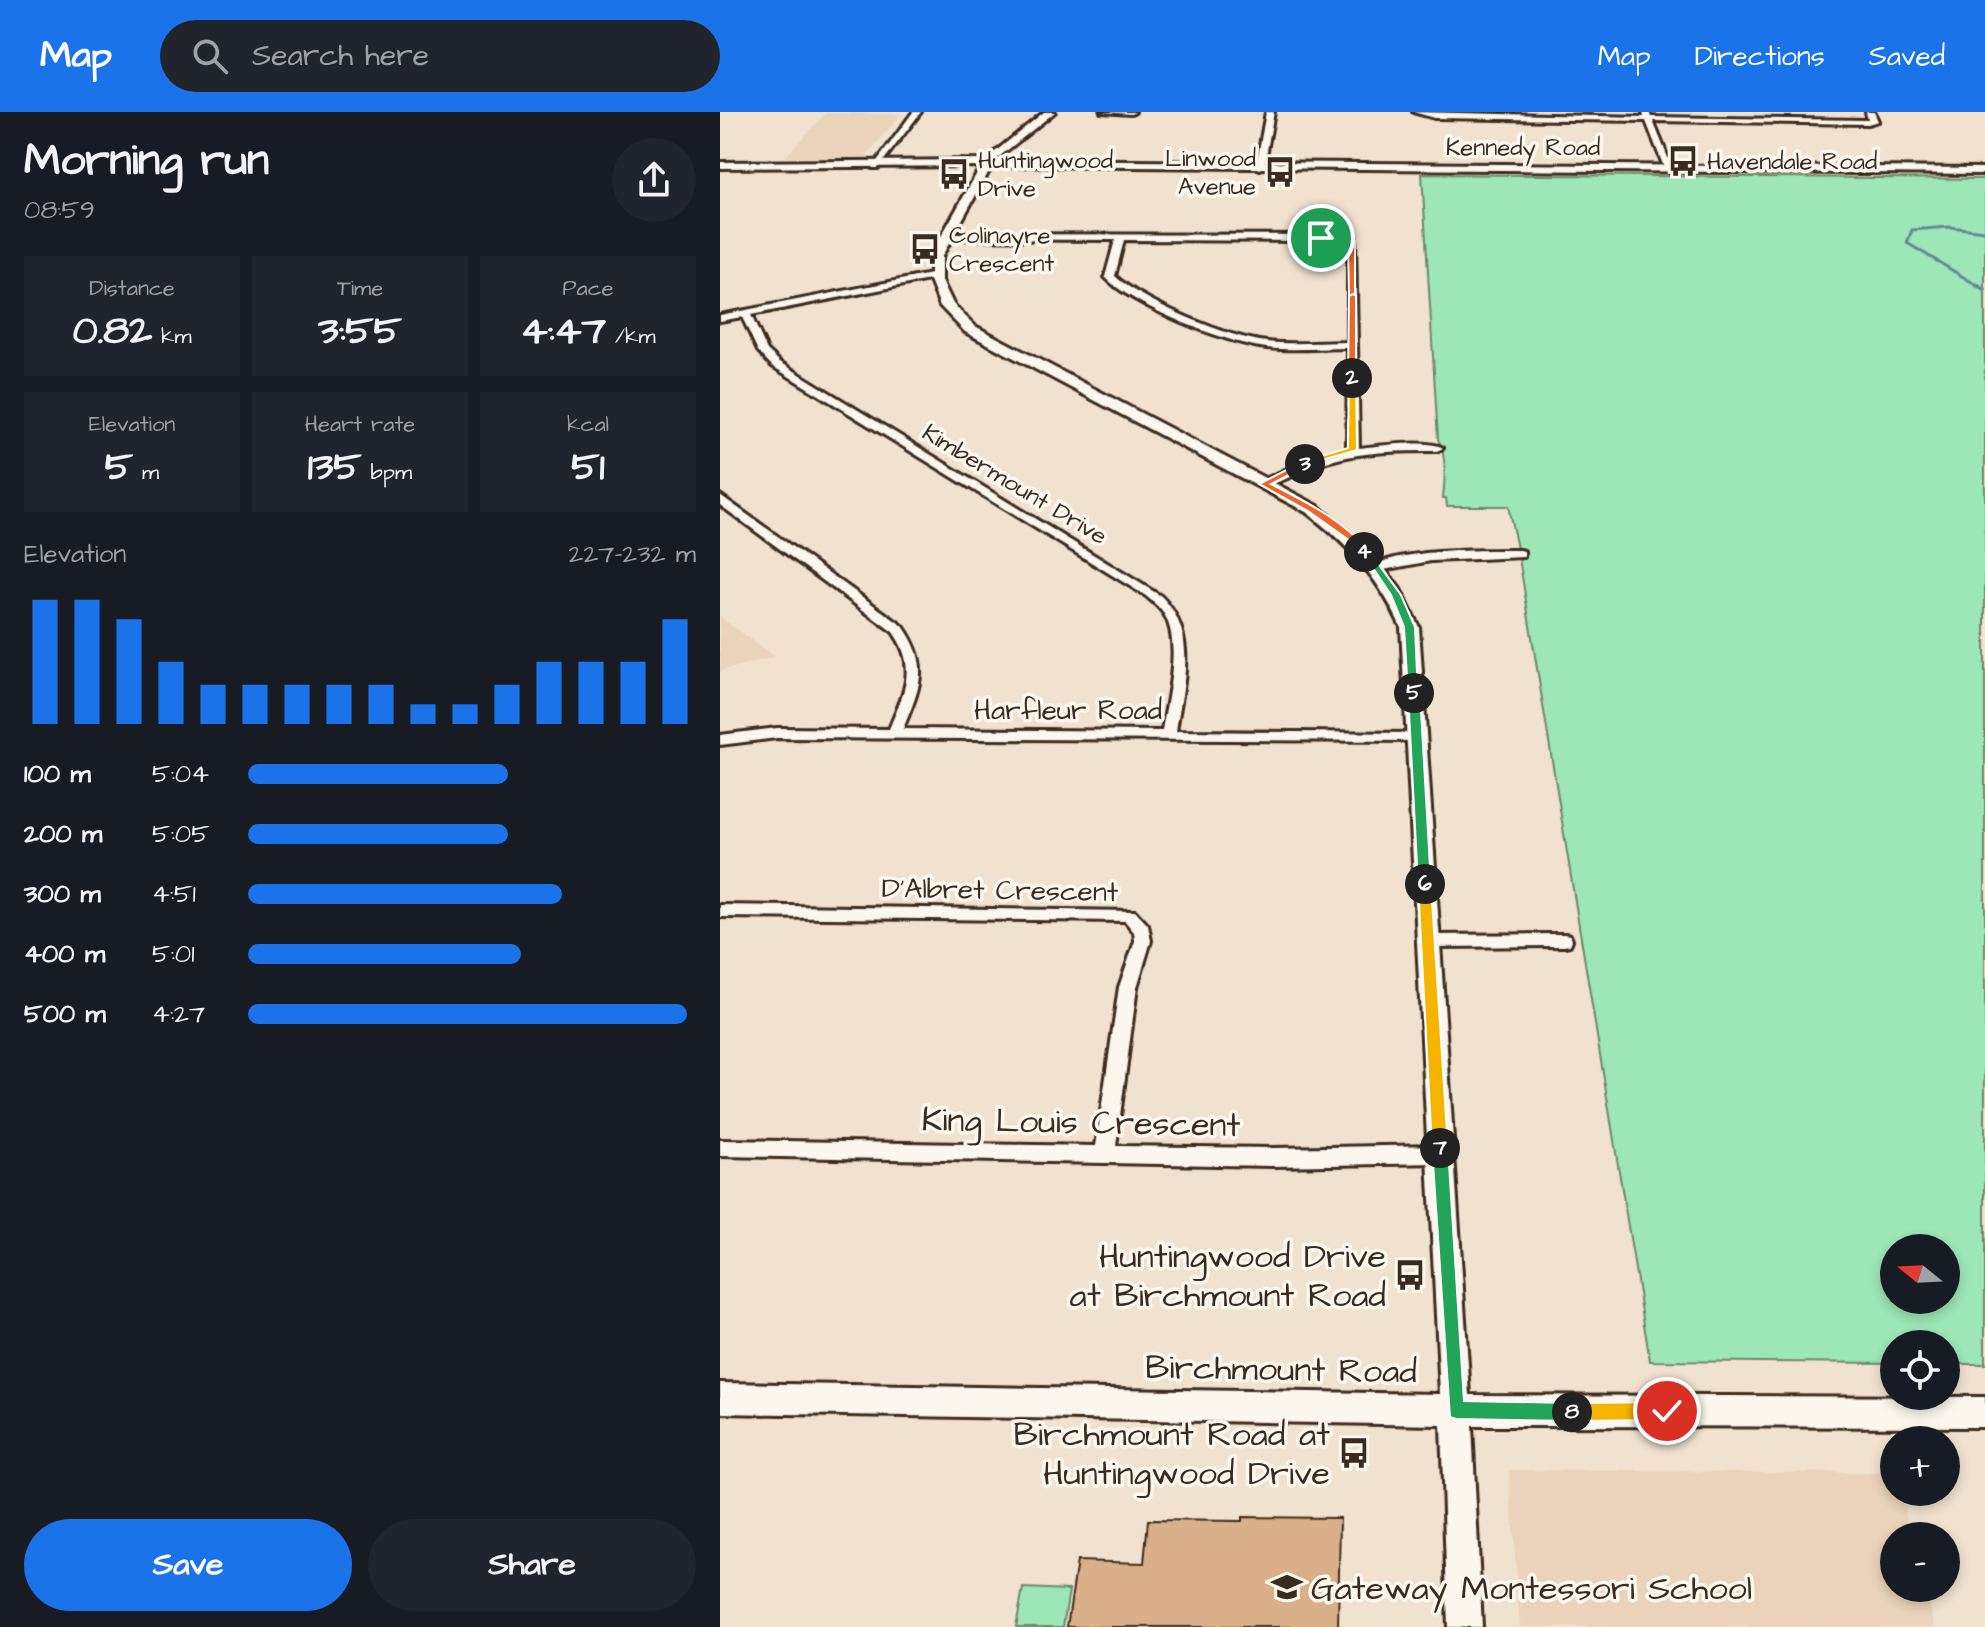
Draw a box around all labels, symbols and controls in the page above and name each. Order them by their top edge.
search box [160,20,720,92]
text: Map [40,30,112,82]
icon: search [188,34,232,78]
text: Search here [252,35,429,77]
text: Map [1598,37,1651,76]
text: Directions [1695,37,1825,76]
text: Saved [1869,37,1945,76]
text: Morning run [24,131,269,192]
street label: Kennedy Road [1446,131,1600,166]
button: share [612,138,696,222]
place label: Linwood Avenue [1165,142,1256,204]
place label: Huntingwood Drive [978,144,1113,206]
bus stop icon: Havendale Road [1666,144,1700,178]
place label: Havendale Road [1707,145,1877,179]
bus stop icon: Linwood Avenue [1263,155,1297,189]
bus stop icon: Huntingwood Drive [937,157,971,191]
text: 08:59 [24,192,95,228]
pin [1287,204,1355,272]
icon: arrive [1299,216,1343,260]
place label: Colinayre Crescent [949,219,1054,281]
bus stop icon: Colinayre Crescent [908,232,942,266]
text: Distance [89,273,175,304]
text: Time [337,273,383,304]
text: Pace [562,273,614,304]
text: 0.82 [72,304,152,359]
text: 3:55 [318,304,402,359]
text: 4:47 [520,304,606,359]
text: km [152,321,192,352]
text: /km [606,321,656,352]
pin: 2 [1332,358,1372,398]
text: 2 [1346,362,1358,393]
text: Elevation [89,409,175,440]
text: Heart rate [305,409,415,440]
text: kcal [567,409,609,440]
street label: Kimbermount Drive [916,416,1113,554]
text: 5 [105,440,133,495]
text: 135 [308,440,362,495]
text: 51 [571,440,605,495]
pin: 3 [1285,444,1325,484]
text: 3 [1299,448,1311,479]
text: m [133,457,159,488]
text: bpm [362,457,412,488]
pin: 4 [1344,532,1384,572]
text: Elevation [24,536,126,572]
text: 227–232 m [569,536,696,572]
text: 4 [1357,536,1371,567]
pin: 5 [1394,673,1434,713]
text: 5 [1406,677,1422,708]
street label: Harfleur Road [974,691,1162,730]
text: 100 m [24,756,91,792]
text: 5:04 [152,756,209,792]
text: 200 m [24,816,102,852]
text: 5:05 [152,816,210,852]
pin: 6 [1405,864,1445,904]
text: 6 [1418,868,1432,899]
street label: D'Albret Crescent [881,869,1119,912]
text: 300 m [24,876,101,912]
text: 4:51 [152,876,196,912]
text: 400 m [24,936,105,972]
text: 5:01 [152,936,194,972]
text: 500 m [24,996,106,1032]
text: 4:27 [152,996,205,1032]
street label: King Louis Crescent [921,1096,1241,1151]
pin: 7 [1420,1128,1460,1168]
text: 7 [1433,1132,1447,1163]
place label: Huntingwood Drive at Birchmount Road [1070,1233,1386,1320]
north arrow [1880,1234,1960,1314]
map controls [1880,1234,1960,1602]
bus stop icon: Huntingwood Drive at Birchmount Road [1393,1258,1427,1292]
button: locate [1880,1330,1960,1410]
street label: Birchmount Road [1145,1344,1417,1396]
pin [1633,1377,1701,1445]
icon: check [1645,1389,1689,1433]
pin: 8 [1552,1392,1592,1432]
text: 8 [1565,1396,1579,1427]
place label: Birchmount Road at Huntingwood Drive [1014,1411,1330,1499]
button: + [1880,1426,1960,1506]
bus stop icon: Birchmount Road at Huntingwood Drive [1337,1436,1371,1470]
button: Save [24,1519,352,1611]
button: Share [368,1519,696,1611]
button: − [1880,1522,1960,1602]
place label: Gateway Montessori School [1311,1565,1752,1613]
school or university icon: Gateway Montessori School [1270,1570,1304,1604]

